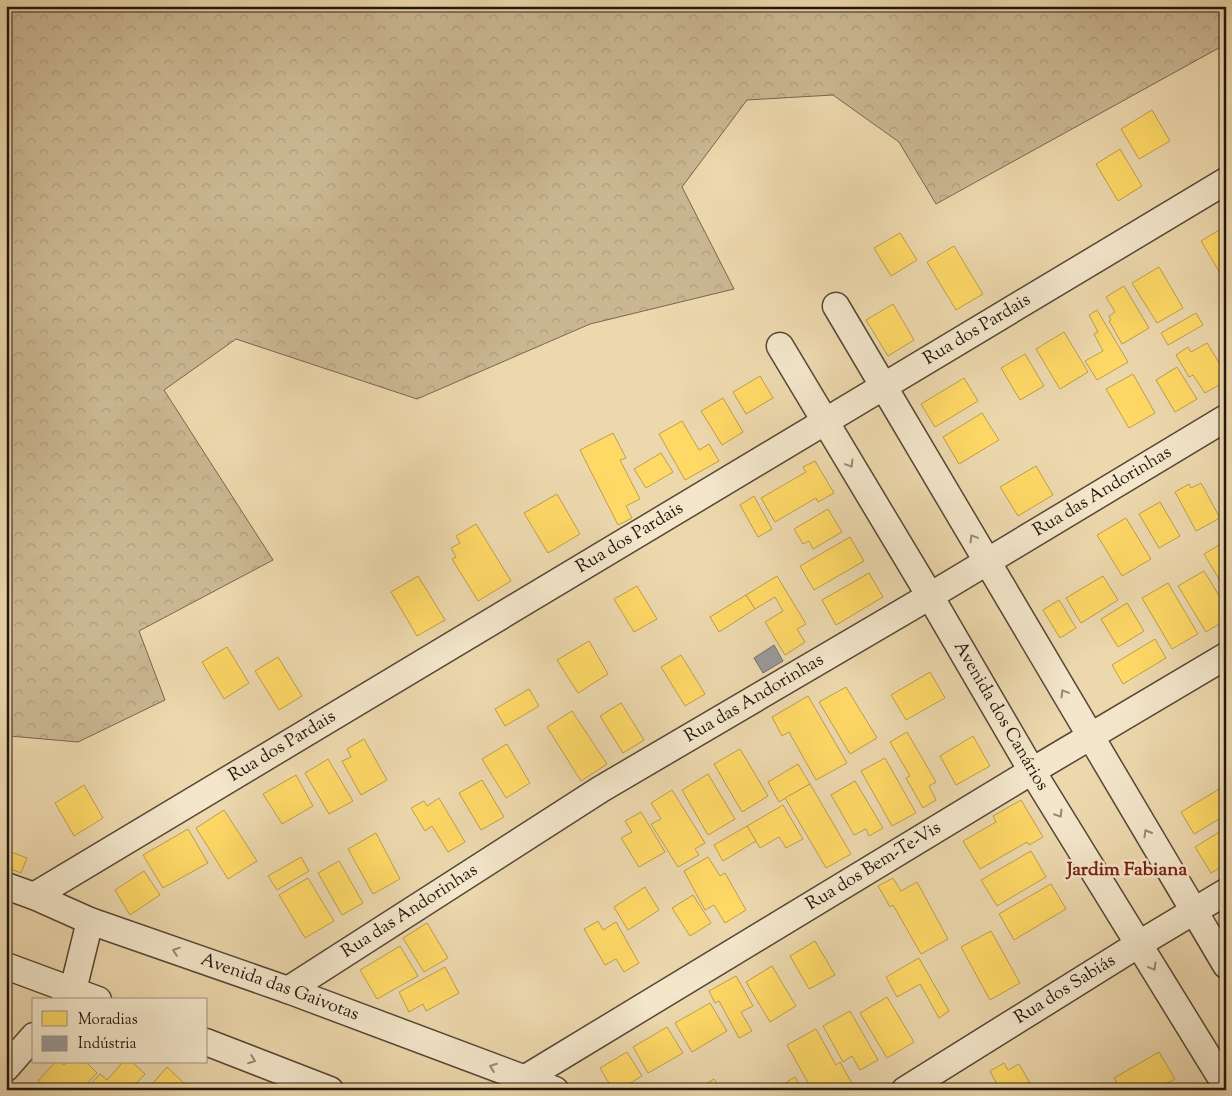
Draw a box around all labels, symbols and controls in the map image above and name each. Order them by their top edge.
street label: Rua dos Pardais [919,288,1036,372]
street label: Rua das Andorinhas [1028,440,1177,544]
one-way arrow [843,458,853,467]
street label: Rua dos Pardais [571,496,689,581]
one-way arrow [969,534,979,543]
street label: Avenida dos Canários [946,637,1054,796]
street label: Rua das Andorinhas [680,648,829,750]
one-way arrow [1061,689,1071,698]
street label: Rua dos Pardais [224,705,341,789]
one-way arrow [1052,808,1062,817]
street label: Rua dos Bem-Te-Vis [801,816,946,918]
one-way arrow [1143,830,1153,839]
district label: Jardim Fabiana [1065,857,1187,884]
street label: Rua das Andorinhas [337,858,483,965]
one-way arrow [172,947,180,957]
street label: Avenida das Gaivotas [197,947,362,1028]
street label: Rua dos Sabiás [1010,948,1121,1031]
one-way arrow [1147,961,1157,970]
legend [32,998,208,1064]
text: Moradias [78,1010,138,1031]
text: Indústria [78,1034,137,1055]
one-way arrow [247,1054,255,1064]
one-way arrow [489,1063,497,1073]

